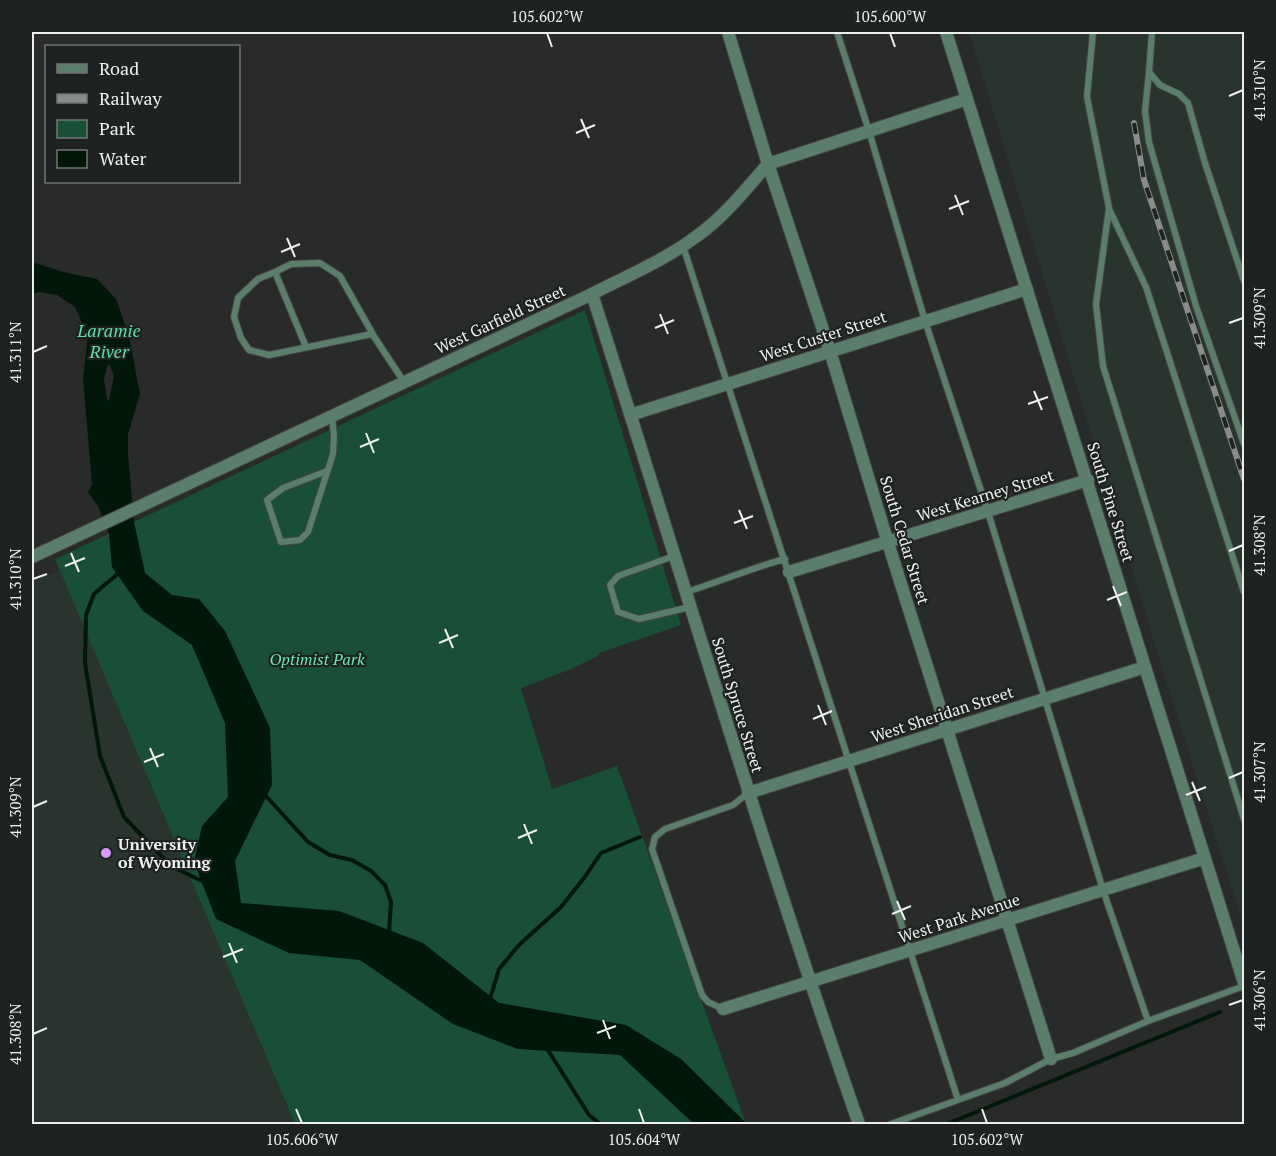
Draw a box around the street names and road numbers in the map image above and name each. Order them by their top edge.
street label: West Garfield Street [431,279,569,359]
street label: West Custer Street [757,305,889,367]
street label: South Pine Street [1082,439,1140,565]
street label: West Kearney Street [914,464,1056,526]
street label: South Cedar Street [875,473,935,607]
street label: South Spruce Street [707,635,769,775]
street label: West Sheridan Street [868,681,1016,747]
street label: West Park Avenue [895,888,1023,948]

